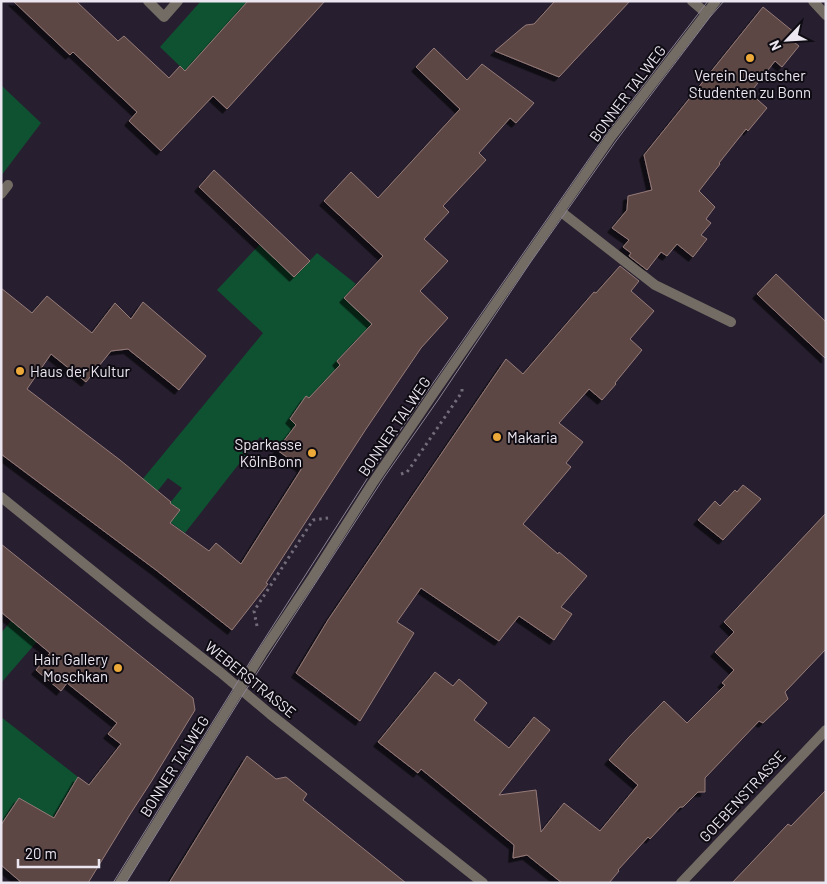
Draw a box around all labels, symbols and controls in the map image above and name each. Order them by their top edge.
north arrow [762,15,812,65]
text: N [765,38,784,54]
street label: BONNER TALWEG [585,41,669,145]
marker: Verein Deutscher Studenten zu Bonn [744,52,756,64]
place label: Verein Deutscher Studenten zu Bonn [689,66,811,101]
place label: Haus der Kultur [30,362,131,380]
marker: Haus der Kultur [14,365,26,377]
street label: BONNER TALWEG [354,373,434,479]
place label: Makaria [507,428,557,446]
marker: Makaria [491,431,503,443]
place label: Sparkasse KölnBonn [235,435,302,470]
marker: Sparkasse KölnBonn [306,447,318,459]
street label: WEBERSTRASSE [202,637,300,721]
place label: Hair Gallery Moschkan [34,650,108,685]
marker: Hair Gallery Moschkan [112,662,124,674]
street label: BONNER TALWEG [136,712,212,820]
street label: GOEBENSTRASSE [695,747,789,845]
scale bar [18,836,99,868]
text: 20 m [25,844,57,862]

